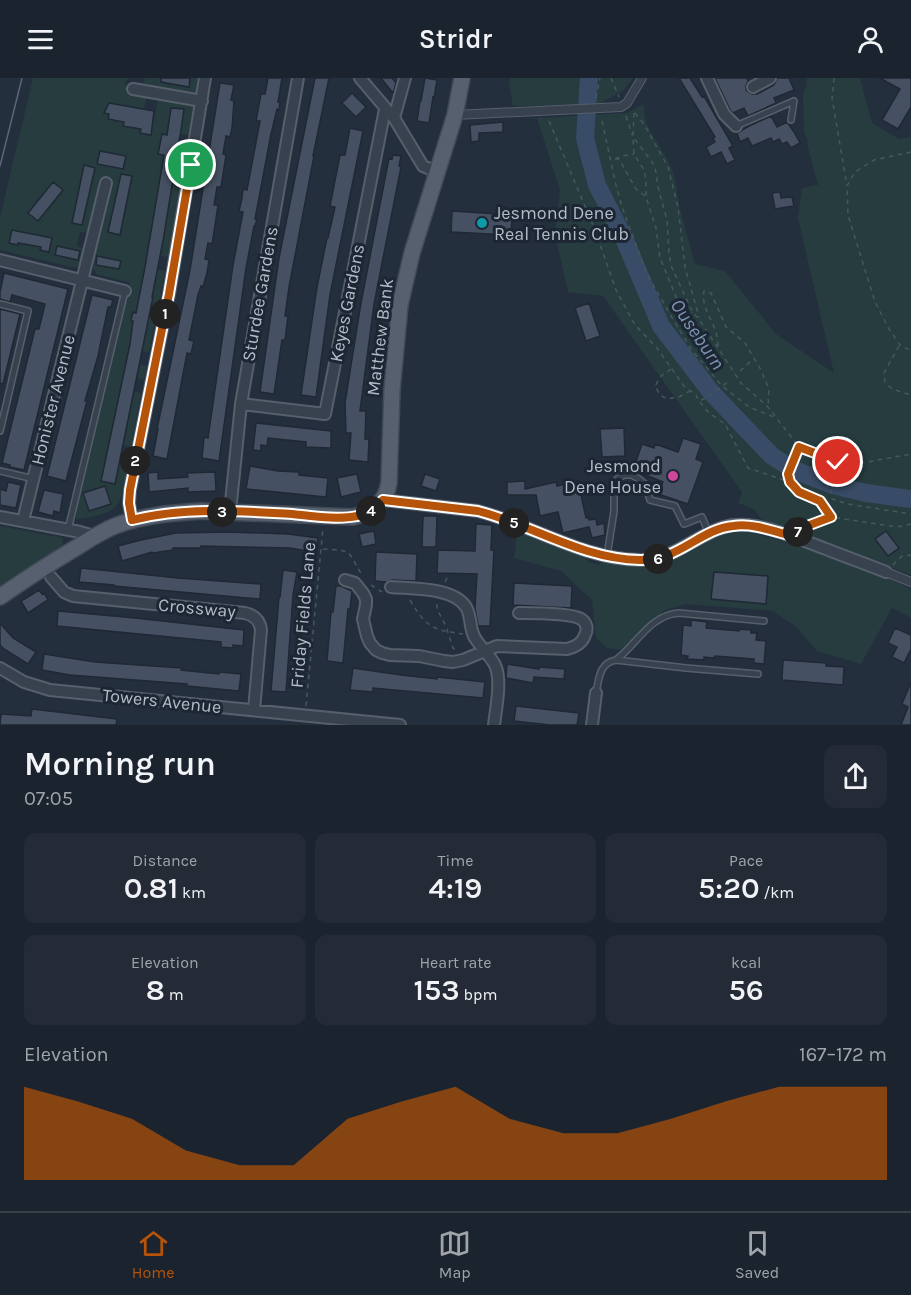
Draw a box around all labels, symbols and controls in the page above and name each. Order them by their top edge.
icon: menu [24,23,57,56]
text: Stridr [419,23,492,55]
icon: person [854,23,887,56]
pin [165,139,216,190]
icon: arrive [174,148,207,181]
place label: Jesmond Dene Real Tennis Club [494,202,629,245]
marker: Jesmond Dene Real Tennis Club [475,216,489,230]
street label: Sturdee Gardens [237,225,283,363]
street label: Keyes Gardens [325,242,369,364]
street label: Matthew Bank [362,277,398,397]
water label: Ouseburn [666,295,730,374]
pin: 1 [150,299,180,329]
text: 1 [162,304,168,323]
street label: Honister Avenue [26,333,80,467]
pin [812,436,863,487]
icon: check [821,445,854,478]
pin: 2 [120,446,150,476]
text: 2 [130,451,140,470]
place label: Jesmond Dene House [564,455,661,498]
marker: Jesmond Dene House [666,469,680,483]
pin: 4 [356,496,386,526]
pin: 3 [207,497,237,527]
text: 4 [366,501,376,520]
text: 3 [217,502,227,521]
pin: 5 [499,508,529,538]
text: 5 [509,513,519,532]
pin: 7 [783,517,813,547]
text: 7 [794,522,802,541]
street label: Friday Fields Lane [286,541,320,689]
pin: 6 [643,544,673,574]
text: 6 [653,549,663,568]
street label: Crossway [157,594,237,622]
street label: Towers Avenue [102,684,222,718]
text: Morning run [24,745,216,783]
button: share [824,745,887,808]
text: 07:05 [24,787,73,810]
text: Distance [132,851,197,870]
text: Time [438,851,473,870]
text: Pace [729,851,763,870]
text: 0.81 [124,870,178,906]
text: 4:19 [429,870,482,906]
text: 5:20 [698,870,760,906]
text: km [178,883,206,902]
text: /km [760,883,794,902]
text: Elevation [131,953,199,972]
text: Heart rate [419,953,492,972]
text: kcal [731,953,761,972]
text: 8 [146,972,165,1008]
text: 153 [414,972,460,1008]
text: 56 [729,972,764,1008]
text: m [165,985,184,1004]
text: bpm [460,985,497,1004]
text: Elevation [24,1043,109,1066]
text: 167–172 m [799,1043,887,1066]
tab: Home [132,1227,174,1282]
tab: Map [438,1227,471,1282]
tab: Saved [735,1227,779,1282]

